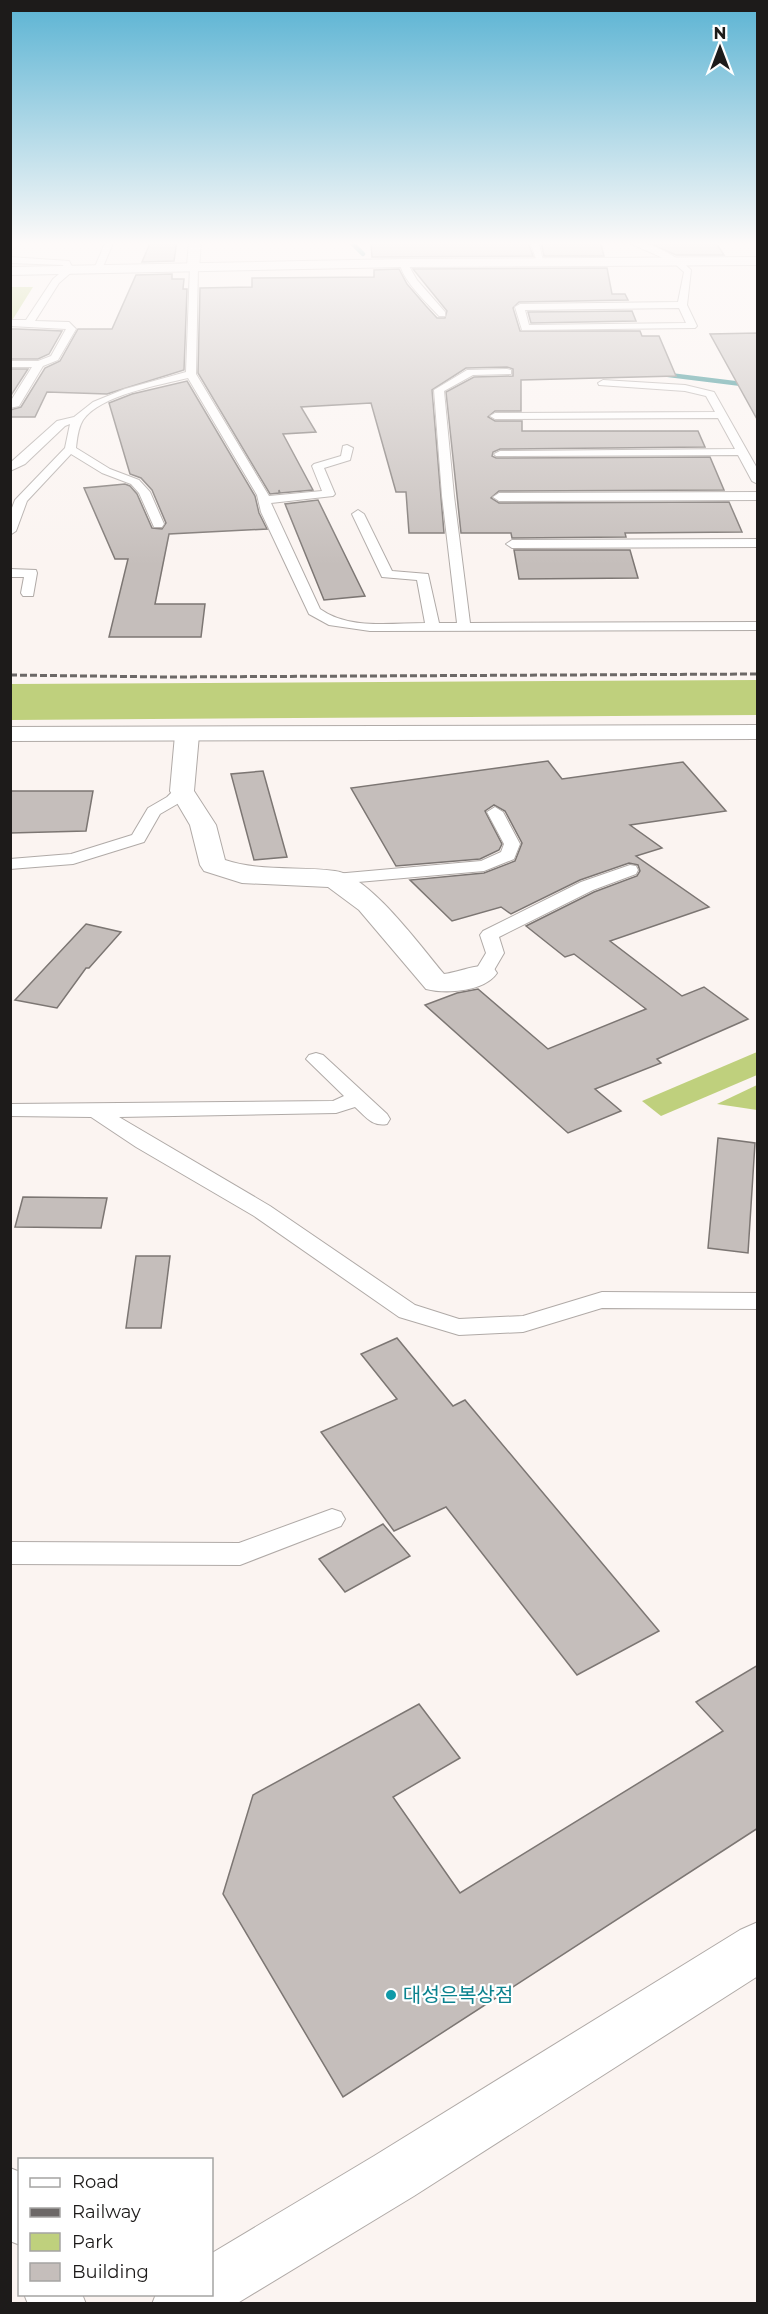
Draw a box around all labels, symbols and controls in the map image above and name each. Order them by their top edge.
north arrow [690,18,750,78]
text: N [714,24,726,43]
place label: 대성은복상점 [403,1983,513,2007]
marker: 대성은복상점 [384,1988,398,2002]
legend [18,2158,213,2296]
text: Road [72,2171,119,2193]
text: Railway [72,2201,141,2223]
text: Park [72,2231,113,2253]
text: Building [72,2261,149,2283]

